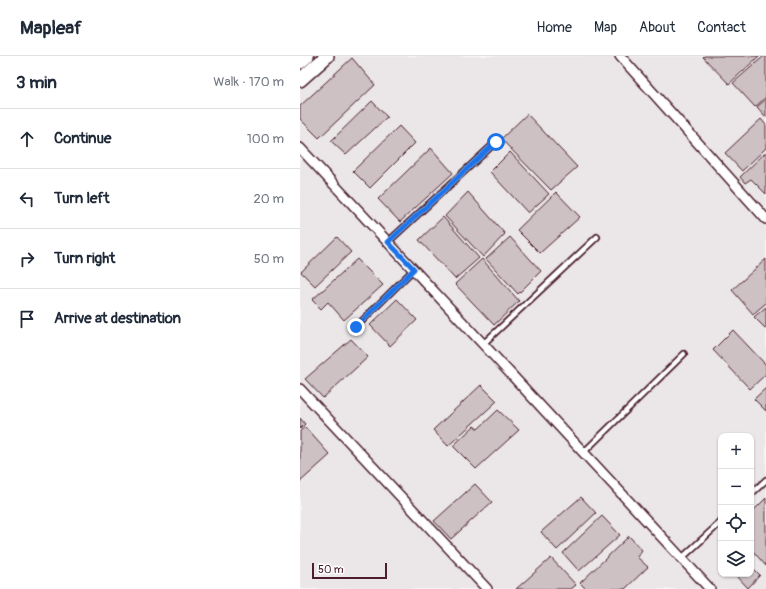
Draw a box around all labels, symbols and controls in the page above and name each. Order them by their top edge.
text: Mapleaf [20,16,82,40]
text: Home [537,19,572,36]
text: Map [594,19,617,36]
text: About [639,19,675,36]
text: Contact [697,19,746,36]
text: 3 min [16,72,57,93]
text: Walk · 170 m [213,74,284,90]
icon: ahead [16,128,38,150]
text: Continue [54,129,112,148]
text: 100 m [247,131,284,147]
route start [487,133,505,151]
icon: left [16,188,38,210]
text: Turn left [54,189,110,208]
text: 20 m [253,191,284,207]
icon: right [16,248,38,270]
text: Turn right [54,249,115,268]
text: 50 m [254,251,284,267]
icon: arrive [16,308,38,330]
text: Arrive at destination [54,309,181,328]
route end [347,318,365,336]
map controls [718,433,754,577]
button: + [718,433,754,469]
button: − [718,469,754,505]
button: locate [718,505,754,541]
button: layers [718,541,754,577]
scale bar [312,561,387,580]
text: 50 m [318,563,344,576]

